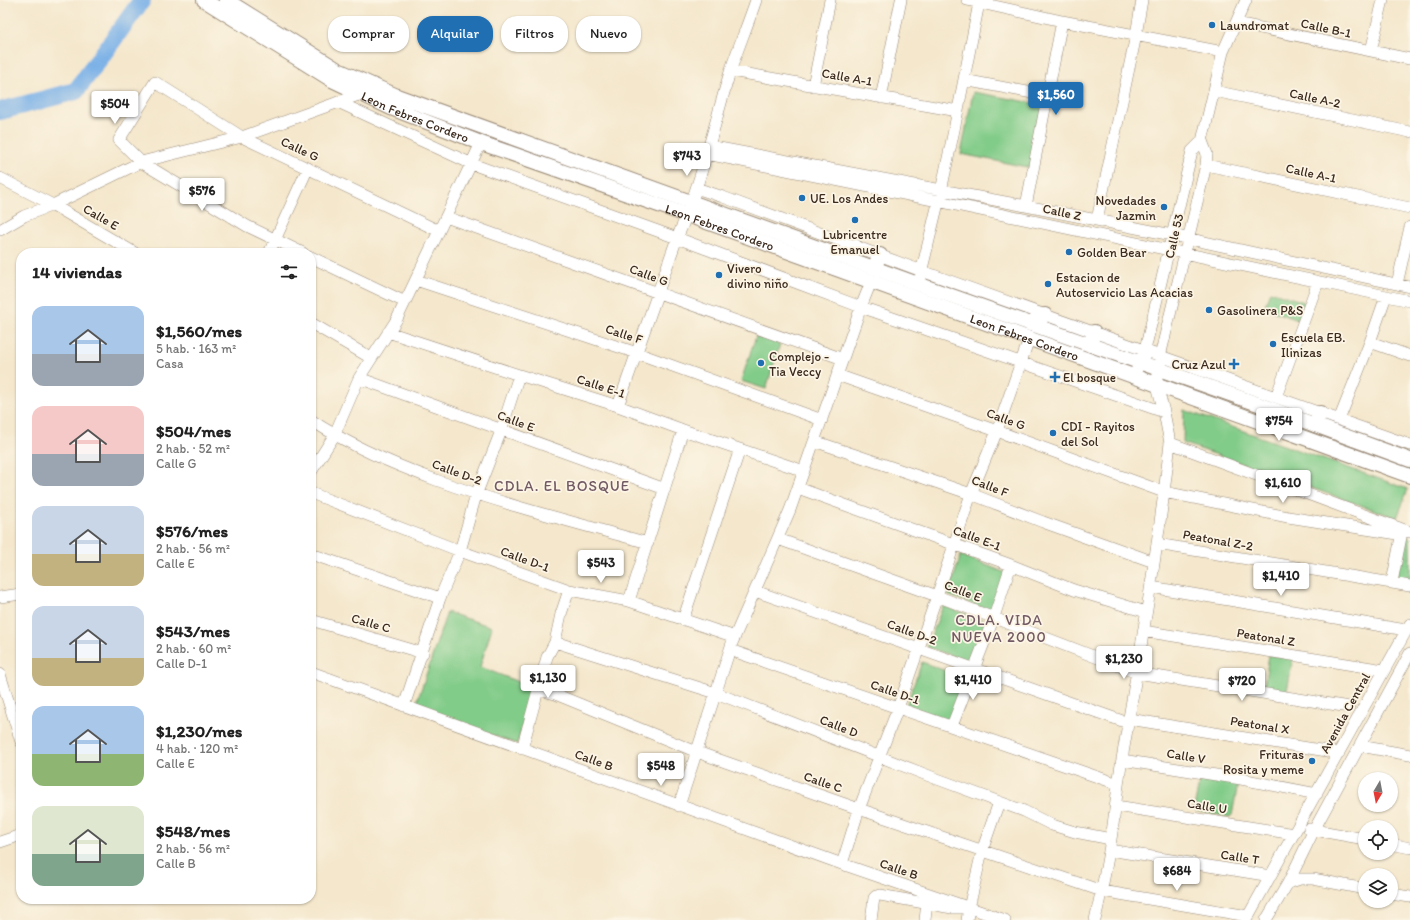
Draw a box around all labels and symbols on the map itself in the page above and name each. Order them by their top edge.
street label: Calle B-1 [1299,15,1353,41]
place label: Laundromat [1220,18,1289,33]
marker: Laundromat [1207,20,1217,30]
street label: Calle A-1 [821,65,873,89]
pin: $1,560 [1023,82,1089,116]
street label: Calle A-2 [1288,85,1342,111]
street label: Leon Febres Cordero [359,88,471,145]
pin: $504 [91,91,139,125]
street label: Calle G [278,134,322,164]
pin: $743 [663,143,711,177]
street label: Calle A-1 [1284,160,1338,186]
pin: $576 [178,178,226,212]
place label: UE. Los Andes [810,191,888,206]
marker: UE. Los Andes [797,193,807,203]
place label: Novedades Jazmin [1096,193,1157,223]
street label: Calle E [80,201,122,233]
street label: Leon Febres Cordero [663,201,777,254]
street label: Calle Z [1041,201,1083,224]
marker: Novedades Jazmin [1159,202,1169,212]
street label: Calle 53 [1162,212,1186,260]
marker: Lubricentre Emanuel [850,215,860,225]
place label: Lubricentre Emanuel [823,227,887,257]
place label: Golden Bear [1077,245,1147,260]
marker: Golden Bear [1064,247,1074,257]
street label: Calle G [627,261,671,289]
place label: Vivero divino niño [727,261,789,291]
marker: Vivero divino niño [714,270,724,280]
place label: Estacion de Autoservicio Las Acacias [1056,270,1193,300]
marker: Estacion de Autoservicio Las Acacias [1043,279,1053,289]
place label: Gasolinera P&S [1217,303,1303,318]
marker: Gasolinera P&S [1204,305,1214,315]
street label: Leon Febres Cordero [968,310,1081,364]
street label: Calle F [603,321,645,347]
place label: Escuela EB. Ilinizas [1281,330,1345,360]
marker: Escuela EB. Ilinizas [1268,339,1278,349]
place label: Complejo - Tia Veccy [769,349,829,379]
place label: Cruz Azul [1171,357,1226,372]
marker: Complejo - Tia Veccy [756,358,766,368]
marker: Cruz Azul [1229,359,1239,369]
place label: El bosque [1063,370,1116,385]
street label: Calle E-1 [575,371,627,401]
marker: El bosque [1050,372,1060,382]
street label: Calle G [984,405,1028,433]
street label: Calle E [495,407,537,435]
pin: $754 [1255,408,1303,442]
place label: CDI - Rayitos del Sol [1061,419,1135,449]
marker: CDI - Rayitos del Sol [1048,428,1058,438]
street label: Calle D-2 [430,456,484,488]
pin: $1,610 [1250,470,1316,504]
street label: Calle F [969,472,1011,500]
district label: CDLA. EL BOSQUE [494,477,630,495]
street label: Calle E-1 [951,522,1003,554]
street label: Peatonal Z-2 [1182,526,1254,554]
street label: Calle D-1 [498,543,552,575]
pin: $543 [577,550,625,584]
pin: $1,410 [1248,563,1314,597]
street label: Calle E [942,577,984,605]
street label: Calle C [350,610,392,636]
district label: CDLA. VIDA NUEVA 2000 [951,611,1047,646]
street label: Calle D-2 [885,616,939,648]
street label: Peatonal Z [1236,625,1297,649]
pin: $1,230 [1091,646,1157,680]
pin: $1,130 [515,665,581,699]
pin: $1,410 [940,667,1006,701]
pin: $720 [1218,668,1266,702]
street label: Avenida Central [1317,670,1373,756]
street label: Calle D-1 [868,677,922,707]
street label: Calle D [818,712,860,740]
street label: Peatonal X [1229,713,1291,737]
street label: Calle B [573,746,615,774]
street label: Calle V [1165,746,1207,767]
place label: Frituras Rosita y meme [1223,747,1304,777]
pin: $548 [637,753,685,787]
marker: Frituras Rosita y meme [1307,756,1317,766]
street label: Calle C [802,768,844,796]
north arrow [1358,772,1398,812]
street label: Calle U [1186,795,1228,817]
street label: Calle T [1220,847,1261,868]
street label: Calle B [878,855,920,883]
pin: $684 [1153,858,1201,892]

